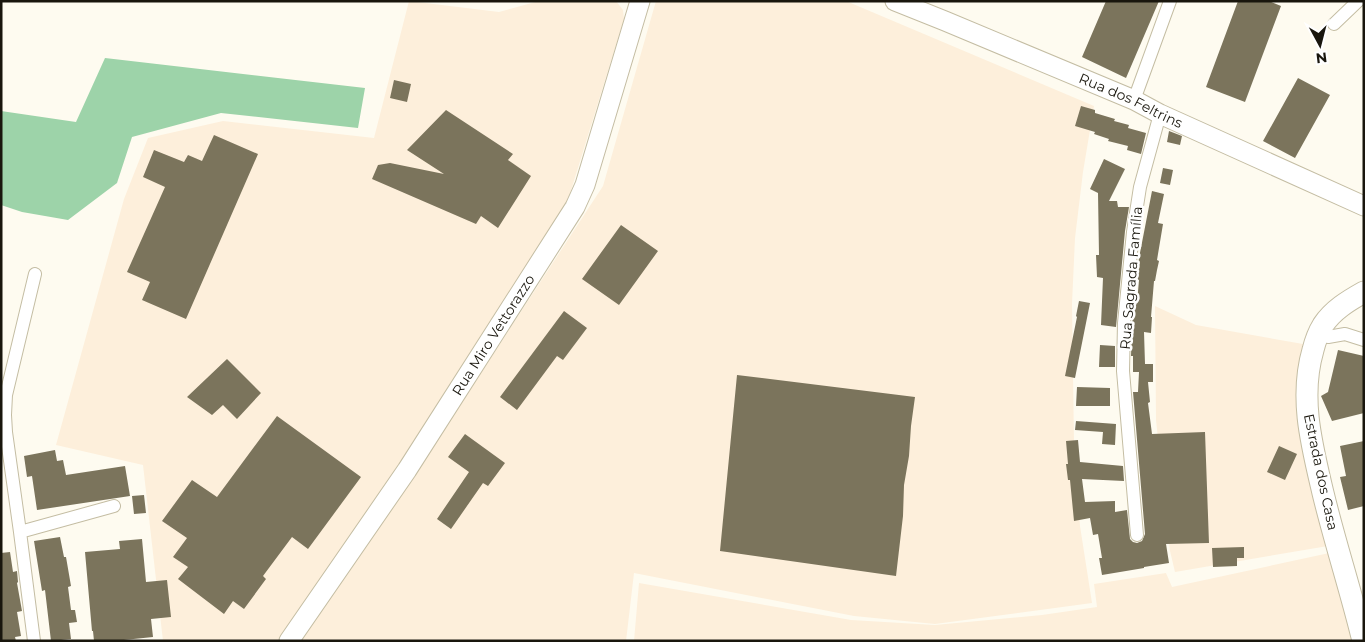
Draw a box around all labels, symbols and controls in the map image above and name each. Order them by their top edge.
north arrow [1295,20,1345,70]
text: N [1315,48,1328,68]
street label: Rua dos Feltrins [1076,69,1186,132]
street label: Rua Sagrada Família [1116,206,1146,350]
street label: Rua Miro Vettorazzo [448,271,539,399]
street label: Estrada dos Casa [1300,412,1342,532]

